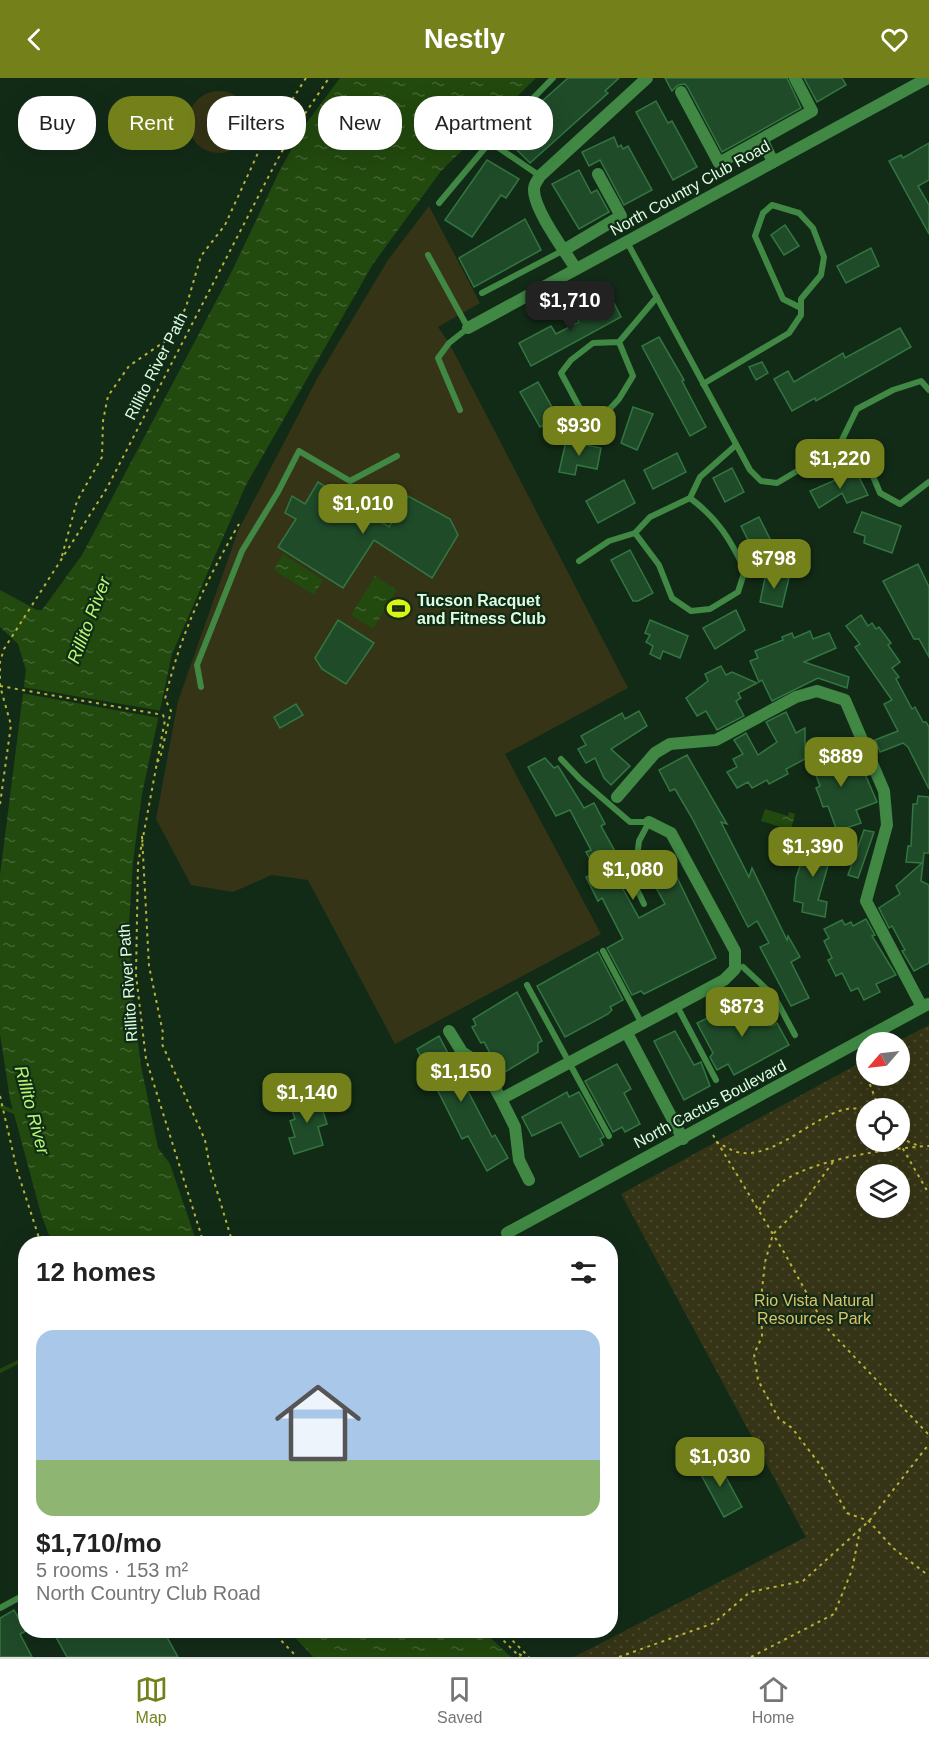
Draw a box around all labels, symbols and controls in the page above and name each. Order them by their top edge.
icon: back [18,23,51,56]
icon: heart [878,23,911,56]
text: Nestly [424,24,505,54]
chip: Buy [18,96,96,150]
chip: Rent [108,96,195,150]
chip: Filters [207,96,306,150]
chip: New [318,96,402,150]
chip: Apartment [414,96,553,150]
street label: North Country Club Road [607,137,773,239]
pin: $1,710 [521,281,619,332]
text: $1,710 [539,289,601,311]
street label: Rillito River Path [122,309,190,423]
pin: $930 [543,406,615,457]
text: $930 [557,414,601,436]
pin: $1,220 [791,439,889,490]
text: $1,220 [809,447,871,469]
pin: $1,010 [314,484,412,535]
text: $1,010 [332,492,394,514]
pin: $798 [738,539,810,590]
text: $798 [752,547,796,569]
water label: Rillito River [63,573,115,666]
place label: Tucson Racquet and Fitness Club [417,592,546,627]
sports icon: Tucson Racquet and Fitness Club [386,596,412,622]
pin: $889 [805,737,877,788]
text: $889 [819,745,863,767]
pin: $1,390 [764,827,862,878]
text: $1,390 [782,835,844,857]
pin: $1,080 [584,850,682,901]
text: $1,080 [602,858,664,880]
street label: Rillito River Path [115,923,141,1043]
pin: $873 [706,987,778,1038]
text: $873 [720,995,764,1017]
north arrow [856,1032,910,1086]
map controls [856,1032,910,1218]
pin: $1,150 [412,1052,510,1103]
street label: North Cactus Boulevard [631,1057,789,1151]
text: $1,150 [430,1060,492,1082]
water label: Rillito River [11,1063,54,1158]
pin: $1,140 [258,1073,356,1124]
text: $1,140 [276,1081,338,1103]
button: locate [856,1098,910,1152]
button: layers [856,1164,910,1218]
icon: filters [567,1256,600,1289]
text: 12 homes [36,1257,156,1287]
park label: Rio Vista Natural Resources Park [754,1292,874,1327]
icon: home [264,1369,372,1477]
pin: $1,030 [671,1437,769,1488]
text: $1,030 [689,1445,751,1467]
text: $1,710/mo [36,1528,162,1558]
text: 5 rooms · 153 m² [36,1559,188,1581]
text: North Country Club Road [36,1582,261,1604]
tab: Map [135,1673,168,1727]
tab: Saved [437,1673,482,1727]
tab: Home [752,1673,794,1727]

